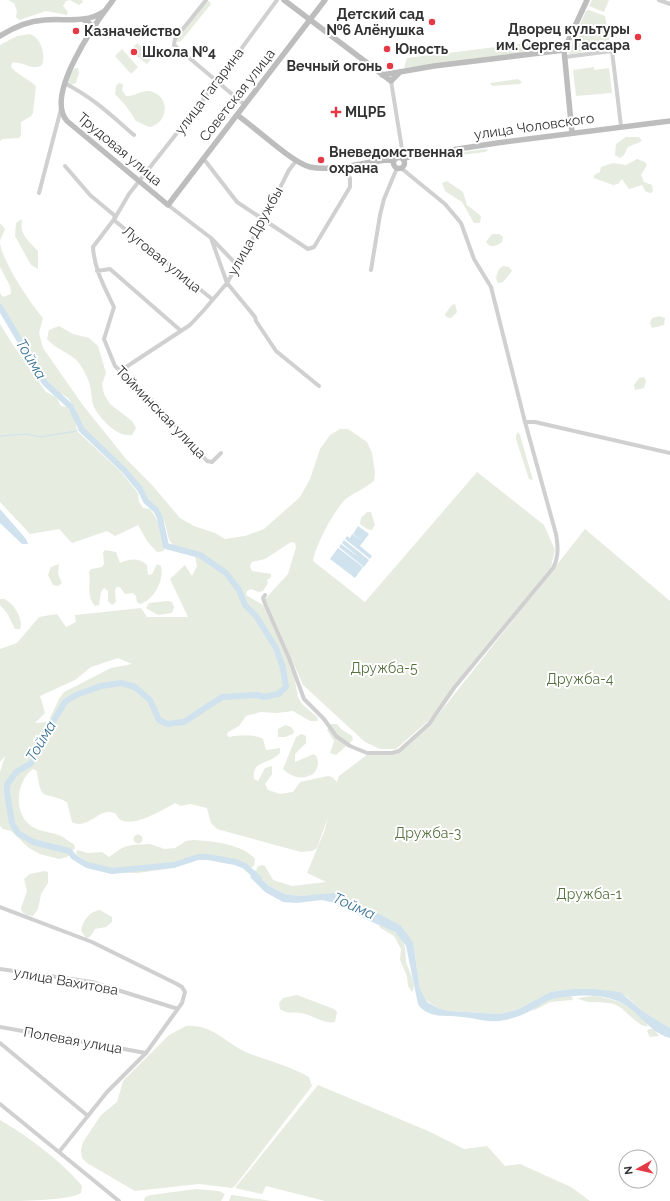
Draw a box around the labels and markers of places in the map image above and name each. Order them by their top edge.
place label: Детский сад №6 Алёнушка [326,6,424,38]
marker: Детский сад №6 Алёнушка [427,17,437,27]
place label: Дворец культуры им. Сергея Гассара [496,21,630,53]
place label: Казначейство [84,23,181,39]
marker: Казначейство [71,26,81,36]
marker: Дворец культуры им. Сергея Гассара [633,32,643,42]
place label: Юность [395,41,449,57]
place label: Школа №4 [142,44,216,60]
marker: Юность [382,44,392,54]
marker: Школа №4 [129,47,139,57]
place label: Вечный огонь [287,58,383,74]
marker: Вечный огонь [385,61,395,71]
place label: МЦРБ [345,104,386,120]
marker: МЦРБ [330,106,342,118]
place label: Вневедомственная охрана [329,144,463,176]
marker: Вневедомственная охрана [316,155,326,165]

